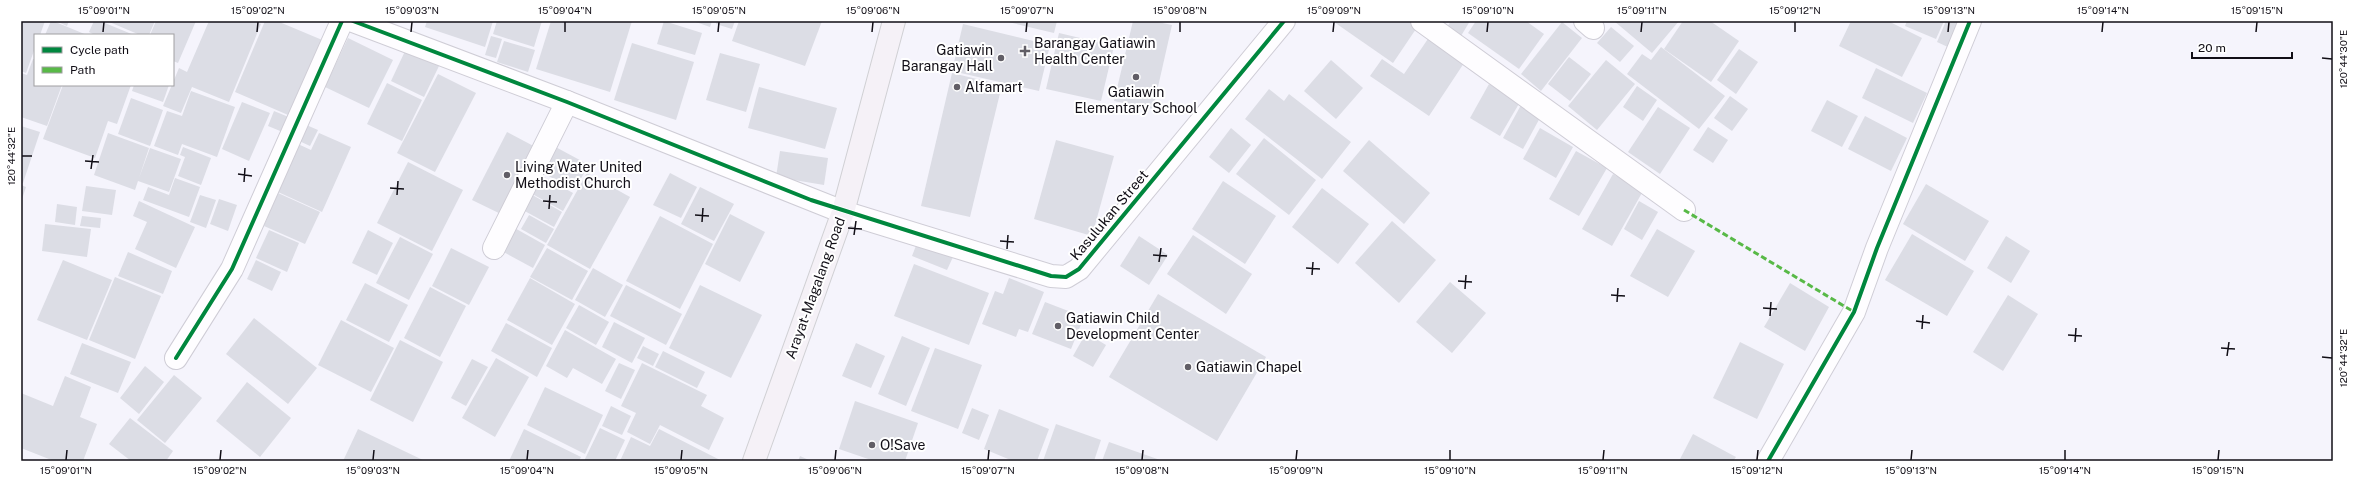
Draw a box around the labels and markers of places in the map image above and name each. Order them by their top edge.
place label: Barangay Gatiawin Health Center [1034,35,1156,67]
place label: Gatiawin Barangay Hall [901,42,993,74]
marker: Barangay Gatiawin Health Center [1019,45,1031,57]
marker: Gatiawin Barangay Hall [996,53,1006,63]
marker: Gatiawin Elementary School [1131,72,1141,82]
place label: Alfamart [965,79,1023,95]
marker: Alfamart [952,82,962,92]
place label: Gatiawin Elementary School [1075,84,1197,116]
place label: Living Water United Methodist Church [515,159,642,191]
marker: Living Water United Methodist Church [502,170,512,180]
place label: Gatiawin Child Development Center [1066,310,1199,342]
marker: Gatiawin Child Development Center [1053,321,1063,331]
place label: Gatiawin Chapel [1196,359,1302,375]
marker: Gatiawin Chapel [1183,362,1193,372]
place label: O!Save [880,437,926,453]
marker: O!Save [867,440,877,450]

